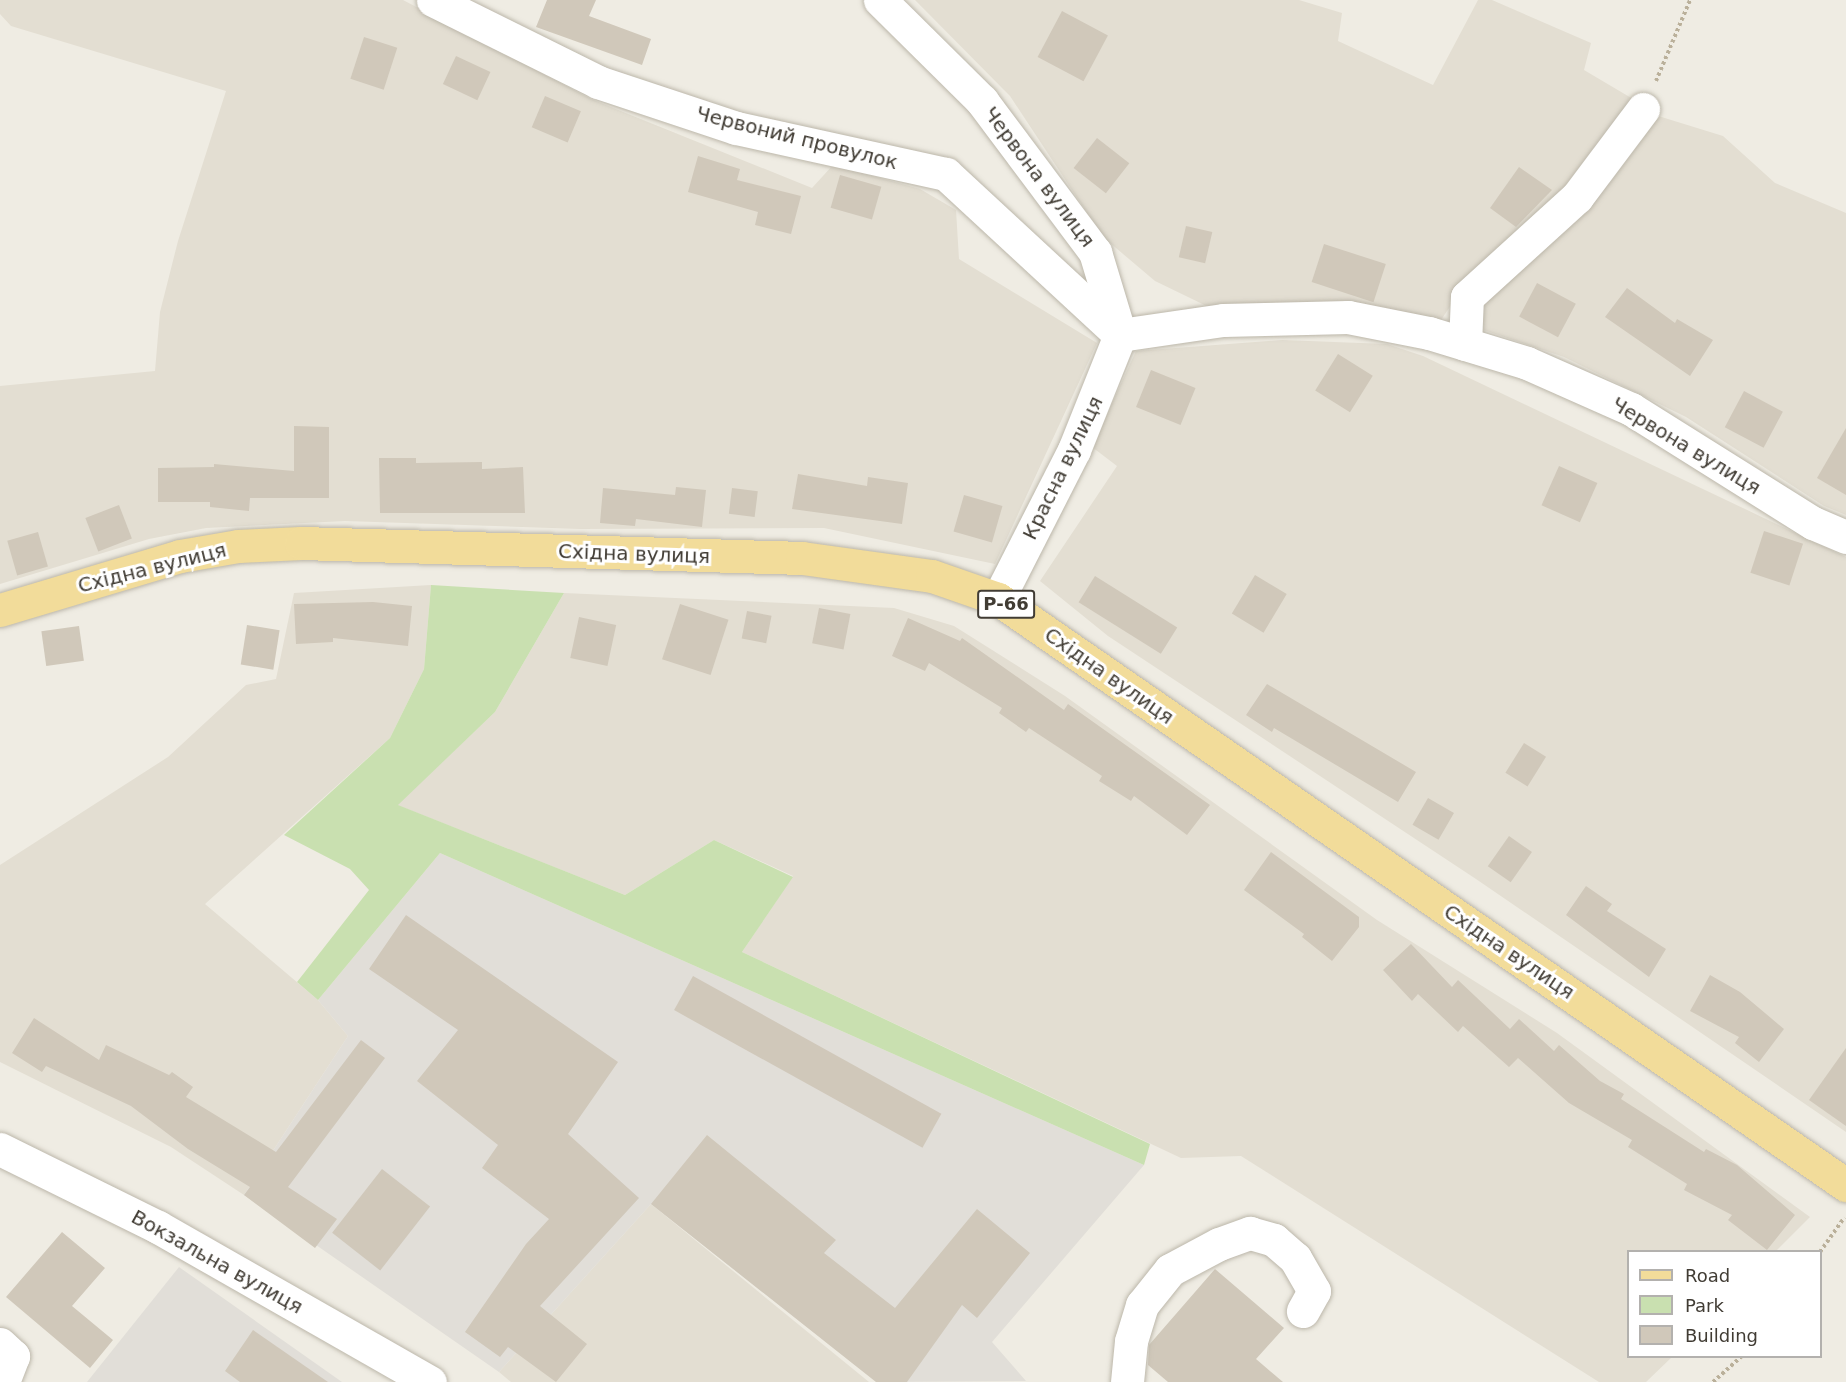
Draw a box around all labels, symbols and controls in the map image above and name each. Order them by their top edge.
street label: Червоний провулок [694,101,900,175]
street label: Червона вулиця [978,102,1100,252]
street label: Красна вулиця [1018,392,1108,544]
street label: Червона вулиця [1607,392,1765,500]
street label: Східна вулиця [75,538,229,598]
street label: Східна вулиця [558,539,710,569]
road number: Р-66 [976,589,1036,619]
street label: Східна вулиця [1040,623,1178,729]
street label: Східна вулиця [1439,900,1579,1004]
street label: Вокзальна вулиця [127,1205,307,1319]
legend [1627,1250,1822,1358]
text: Road [1685,1265,1730,1286]
text: Park [1685,1295,1724,1316]
text: Building [1685,1325,1758,1346]

